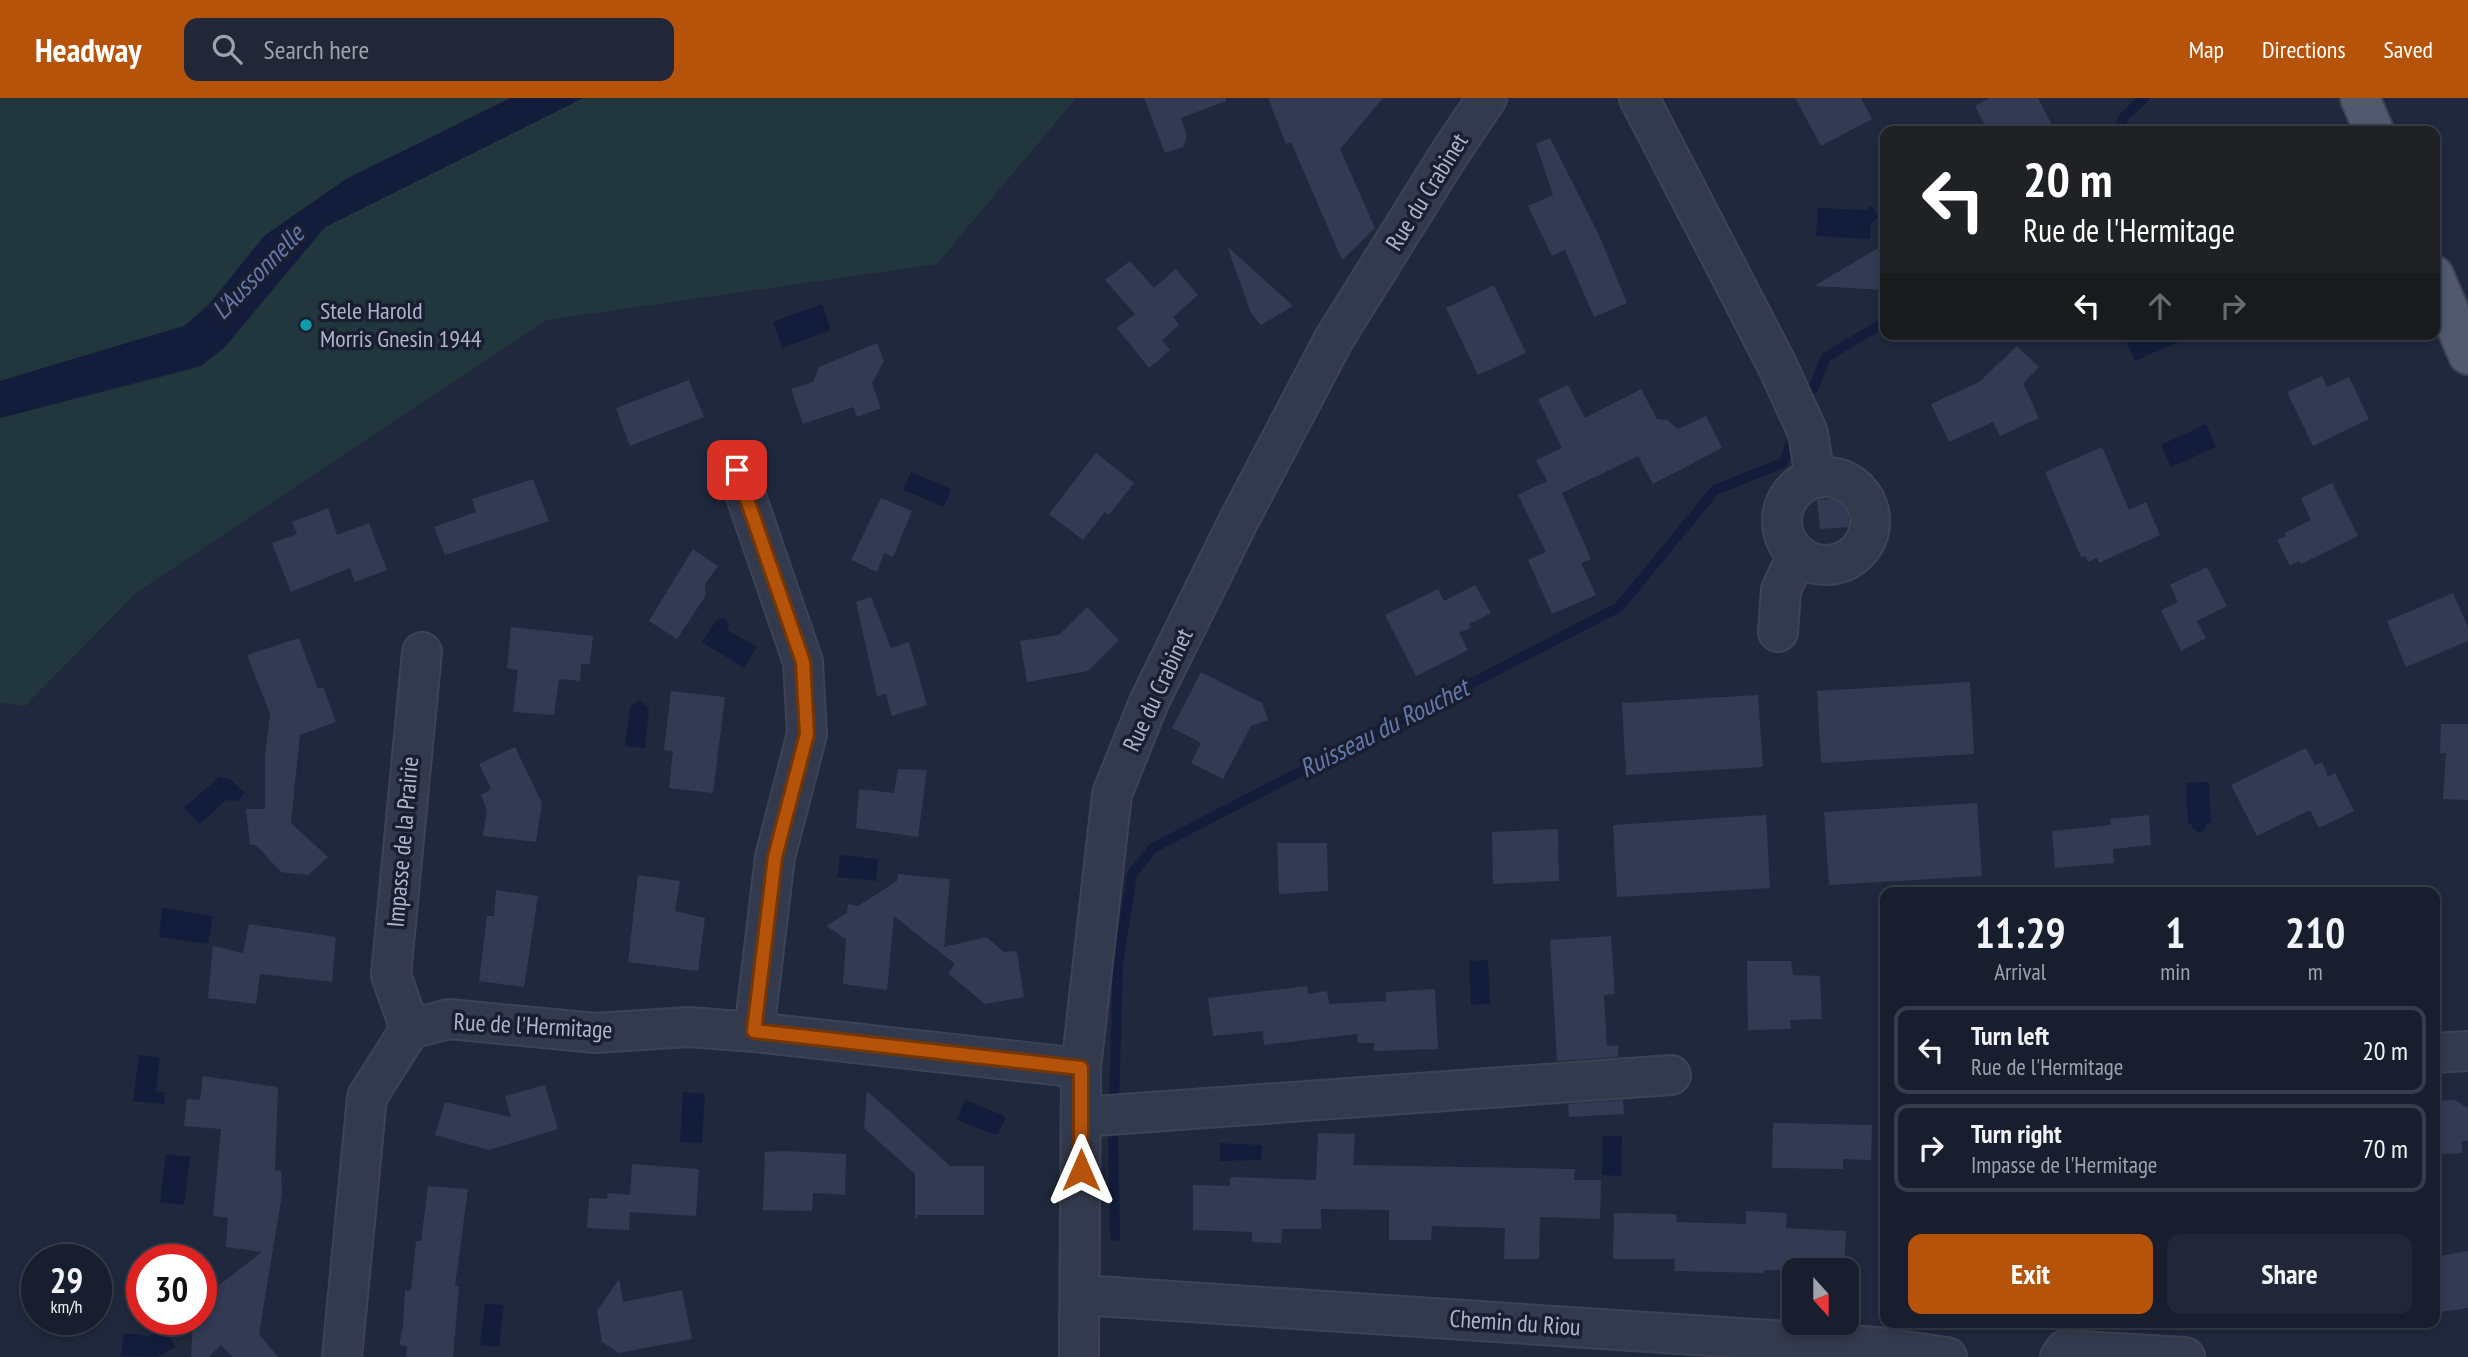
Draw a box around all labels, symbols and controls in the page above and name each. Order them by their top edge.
search box [184,18,674,81]
text: Headway [35,28,142,71]
icon: search [208,30,246,68]
text: Search here [264,33,369,66]
text: Map [2189,34,2224,65]
text: Directions [2262,34,2346,65]
text: Saved [2384,34,2433,65]
street label: Rue du Crabinet [1378,127,1475,256]
text: 20 m [2023,147,2112,211]
icon: left [1908,154,1999,245]
text: Rue de l'Hermitage [2023,209,2235,251]
water label: L'Aussonnelle [204,216,312,326]
icon: left [2068,287,2106,325]
icon: ahead [2141,287,2179,325]
icon: right [2214,287,2252,325]
place label: Stele Harold Morris Gnesin 1944 [320,295,482,354]
marker: Stele Harold Morris Gnesin 1944 [298,317,314,333]
pin [707,440,767,500]
icon: arrive [718,451,756,489]
street label: Rue du Crabinet [1116,623,1200,756]
water label: Ruisseau du Rouchet [1294,669,1476,784]
street label: Impasse de la Prairie [380,755,425,929]
text: 11:29 [1975,905,2066,960]
text: 1 [2165,905,2185,960]
text: 210 [2285,905,2345,960]
text: Arrival [1994,957,2046,986]
text: min [2160,957,2190,986]
text: m [2308,957,2323,986]
street label: Rue de l'Hermitage [453,1006,613,1045]
text: Turn left [1971,1019,2049,1052]
icon: left [1912,1031,1950,1069]
text: 20 m [2362,1034,2408,1067]
text: Rue de l'Hermitage [1971,1052,2123,1081]
text: Turn right [1971,1117,2062,1150]
icon: right [1912,1129,1950,1167]
text: 70 m [2362,1132,2408,1165]
position arrow [1044,1133,1118,1207]
text: Impasse de l'Hermitage [1971,1150,2157,1179]
button: Exit [1908,1234,2153,1314]
button: Share [2167,1234,2412,1314]
speed limit sign: 30 [126,1244,217,1335]
text: 29 [50,1257,83,1303]
north arrow [1782,1258,1858,1335]
map controls [1782,1258,1859,1335]
text: km/h [51,1295,82,1318]
street label: Chemin du Riou [1448,1302,1582,1343]

